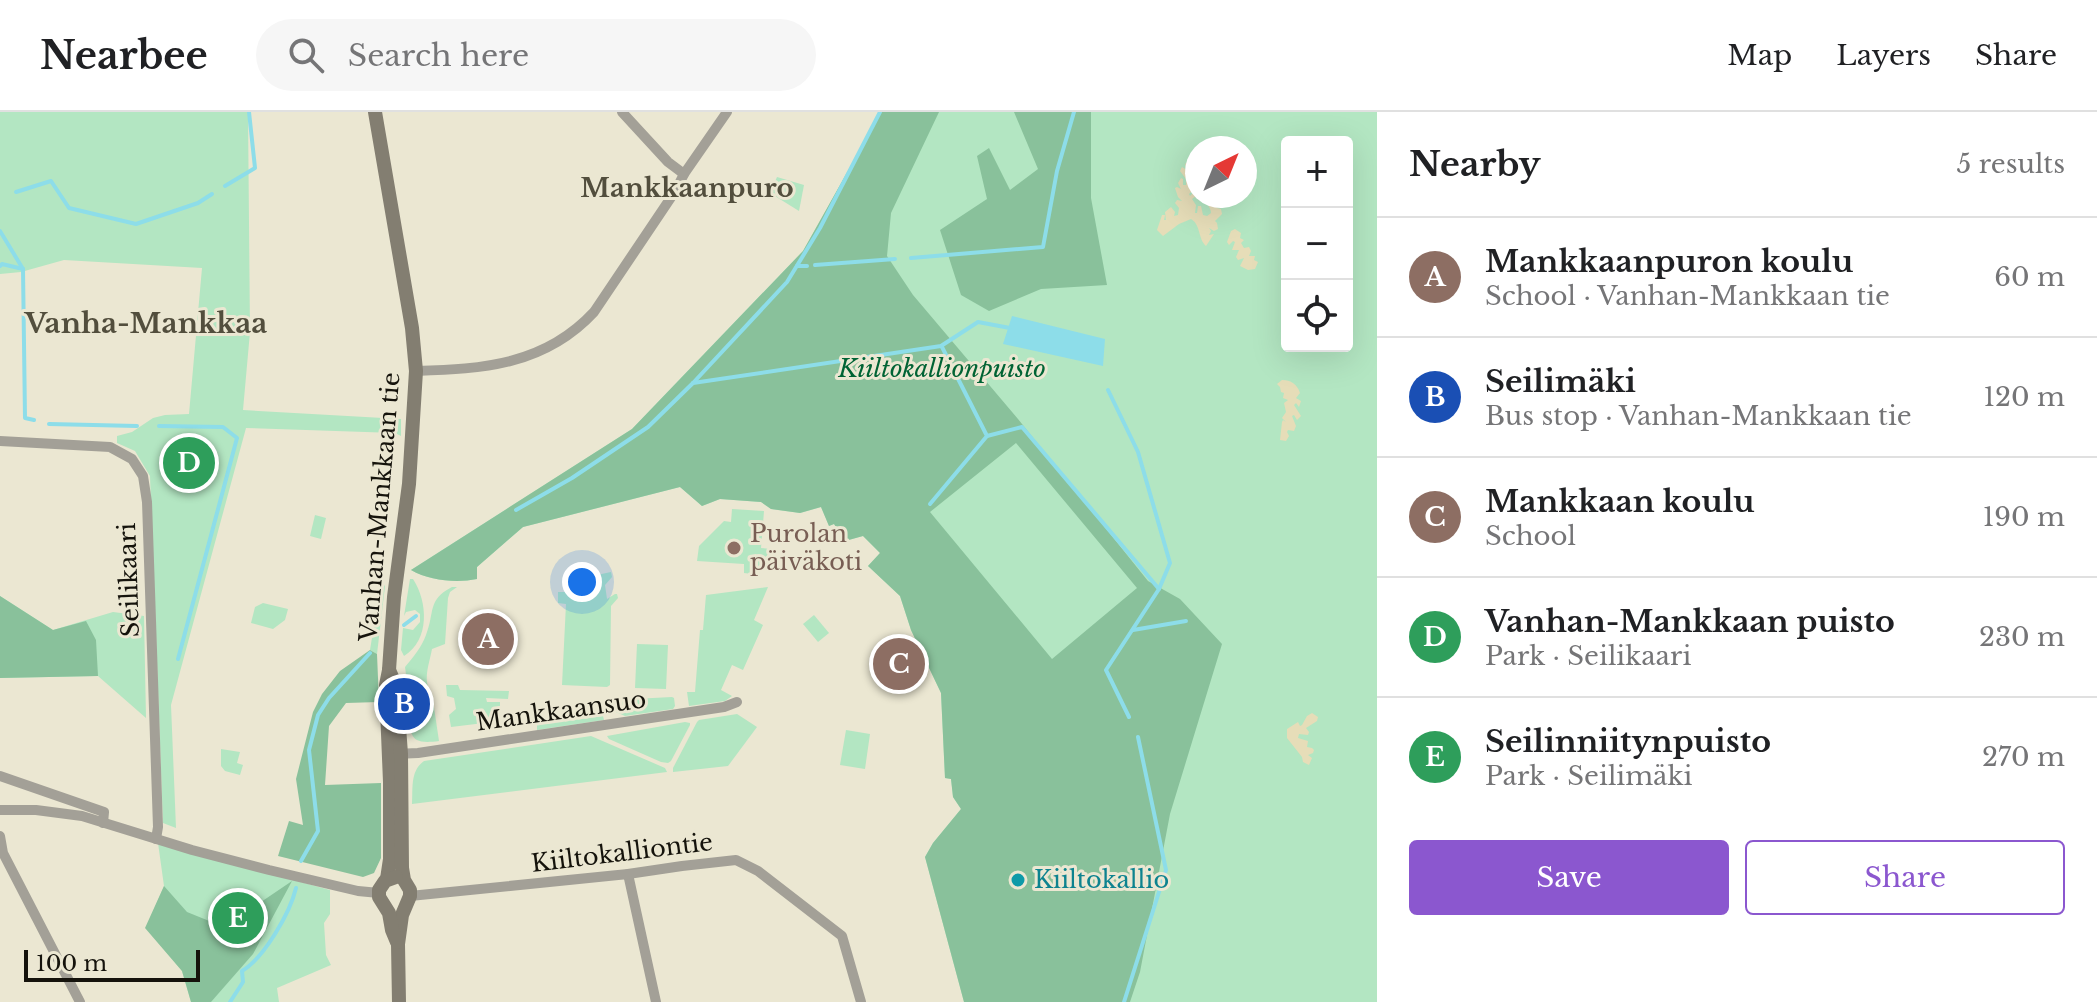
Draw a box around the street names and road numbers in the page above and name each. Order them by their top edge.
street label: Vanhan-Mankkaan tie [353,371,406,644]
street label: Seilikaari [112,522,145,638]
street label: Mankkaansuo [474,684,648,737]
street label: Kiiltokalliontie [529,827,714,878]

